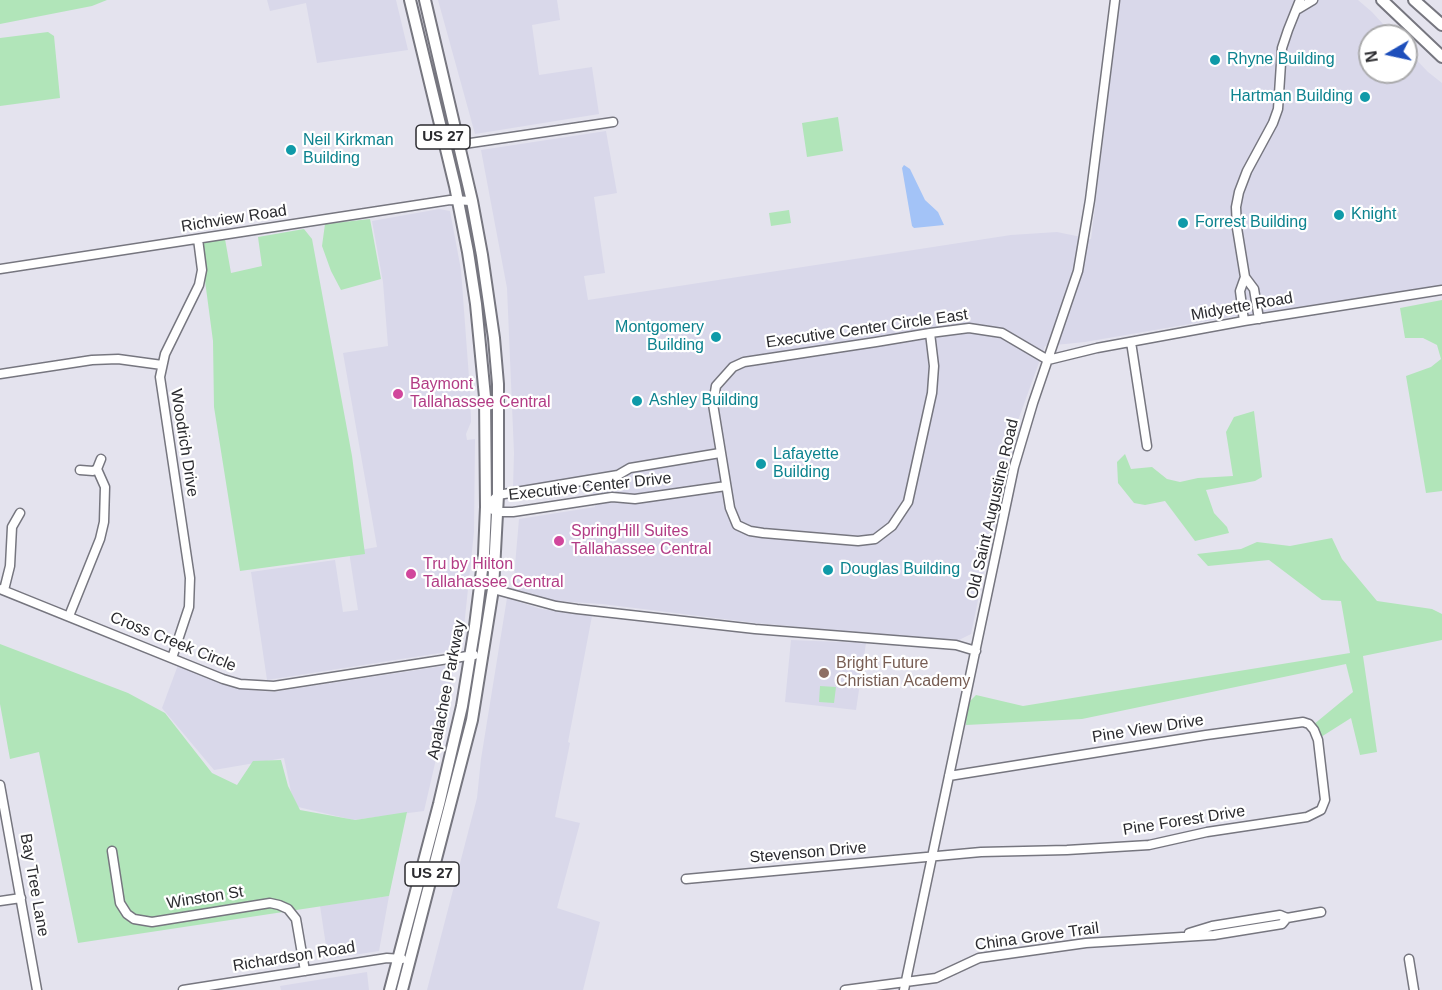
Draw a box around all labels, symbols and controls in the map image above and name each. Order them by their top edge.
north arrow [1358,24,1418,84]
place label: Rhyne Building [1227,50,1335,70]
text: N [1362,50,1381,64]
marker: Rhyne Building [1208,53,1222,67]
place label: Hartman Building [1230,87,1353,107]
marker: Hartman Building [1358,90,1372,104]
road number: US 27 [416,125,470,149]
place label: Neil Kirkman Building [303,131,394,169]
marker: Neil Kirkman Building [284,143,298,157]
street label: Richview Road [180,201,288,237]
place label: Knight [1351,205,1396,225]
marker: Knight [1332,208,1346,222]
place label: Forrest Building [1195,213,1307,233]
marker: Forrest Building [1176,216,1190,230]
street label: Midyette Road [1190,289,1294,325]
street label: Executive Center Circle East [765,305,969,353]
place label: Montgomery Building [615,318,704,356]
marker: Montgomery Building [709,330,723,344]
place label: Baymont Tallahassee Central [410,375,551,413]
marker: Baymont Tallahassee Central [391,387,405,401]
street label: Woodrich Drive [166,388,202,498]
place label: Ashley Building [649,391,758,411]
marker: Ashley Building [630,394,644,408]
street label: Old Saint Augustine Road [963,417,1023,601]
place label: Lafayette Building [773,445,839,483]
marker: Lafayette Building [754,457,768,471]
street label: Executive Center Drive [508,469,672,505]
place label: SpringHill Suites Tallahassee Central [571,522,712,560]
marker: SpringHill Suites Tallahassee Central [552,534,566,548]
place label: Tru by Hilton Tallahassee Central [423,555,564,593]
place label: Douglas Building [840,560,960,580]
marker: Douglas Building [821,563,835,577]
marker: Tru by Hilton Tallahassee Central [404,567,418,581]
street label: Cross Creek Circle [107,608,239,676]
street label: Apalachee Parkway [424,619,470,761]
place label: Bright Future Christian Academy [836,654,970,692]
marker: Bright Future Christian Academy [817,666,831,680]
street label: Pine View Drive [1091,711,1205,747]
street label: Pine Forest Drive [1121,802,1247,840]
street label: Bay Tree Lane [15,832,53,938]
street label: Stevenson Drive [749,838,867,868]
road number: US 27 [405,862,459,886]
street label: Winston St [165,882,245,914]
street label: China Grove Trail [974,919,1100,955]
street label: Richardson Road [231,938,357,976]

